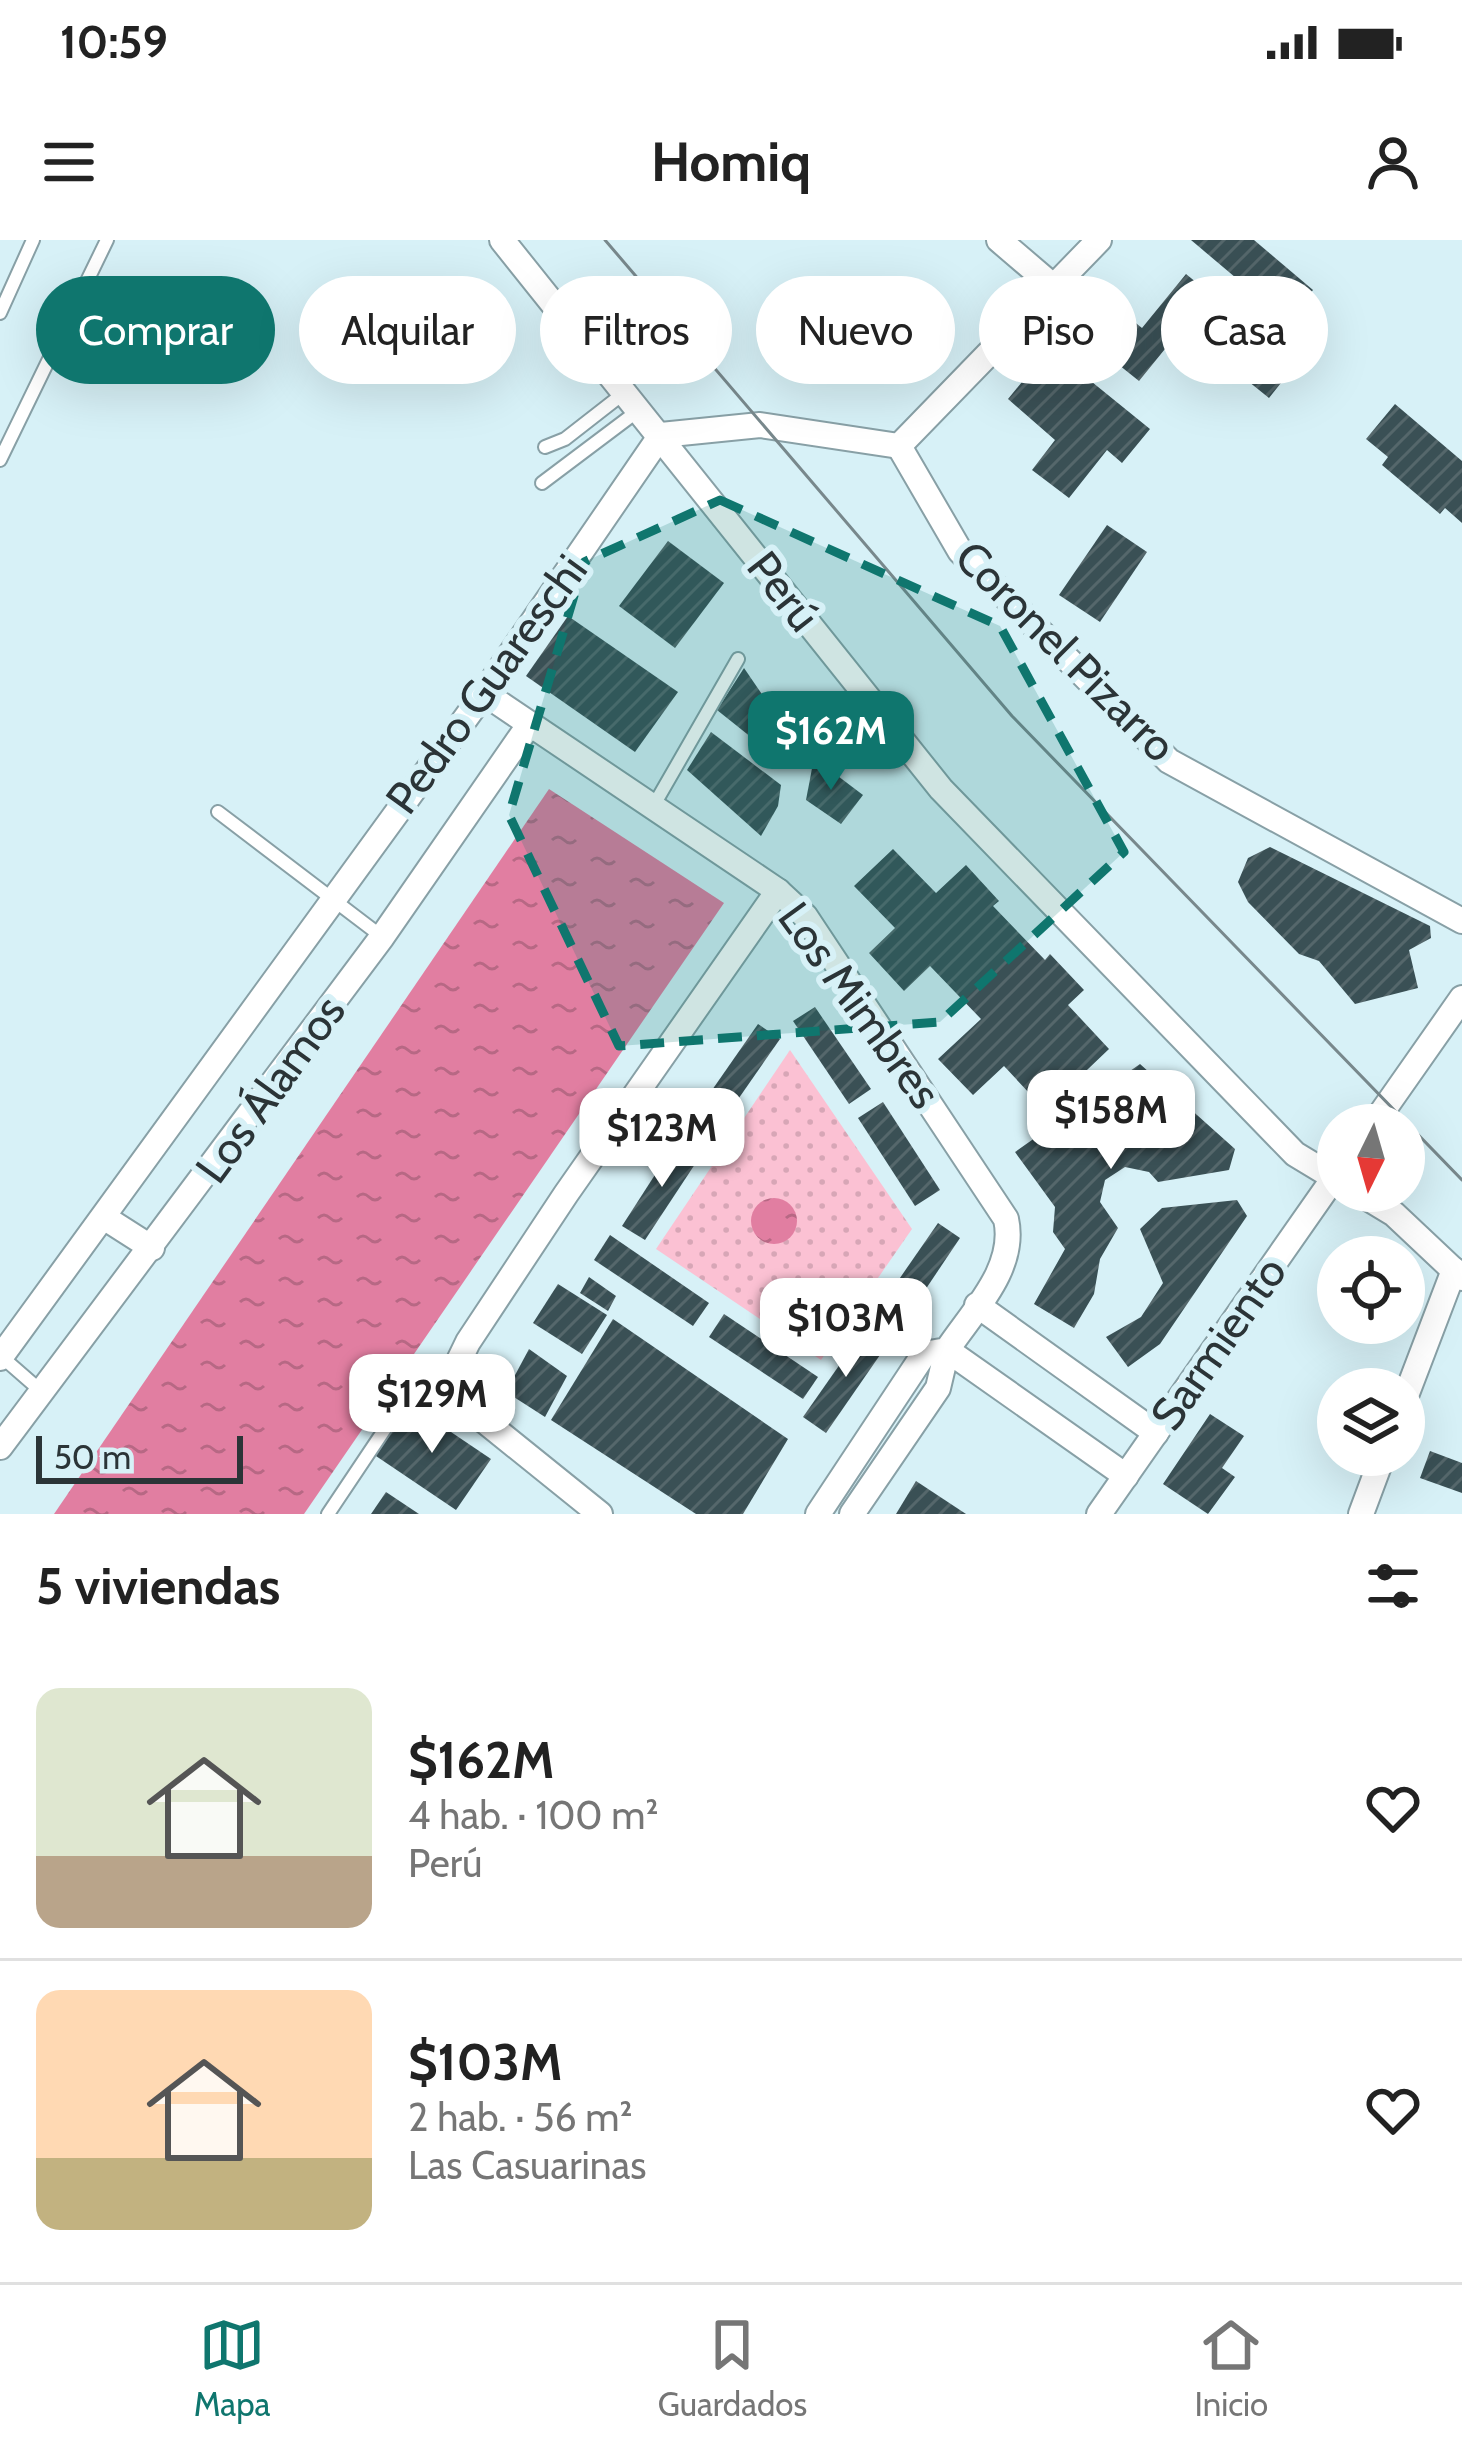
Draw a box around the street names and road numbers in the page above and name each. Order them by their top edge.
street label: Coronel Pizarro [945,530,1187,772]
street label: Perú [736,540,832,642]
street label: Pedro Guareschi [374,544,598,824]
street label: Los Mimbres [767,892,953,1118]
street label: Los Álamos [184,985,356,1193]
street label: Sarmiento [1139,1246,1297,1440]

